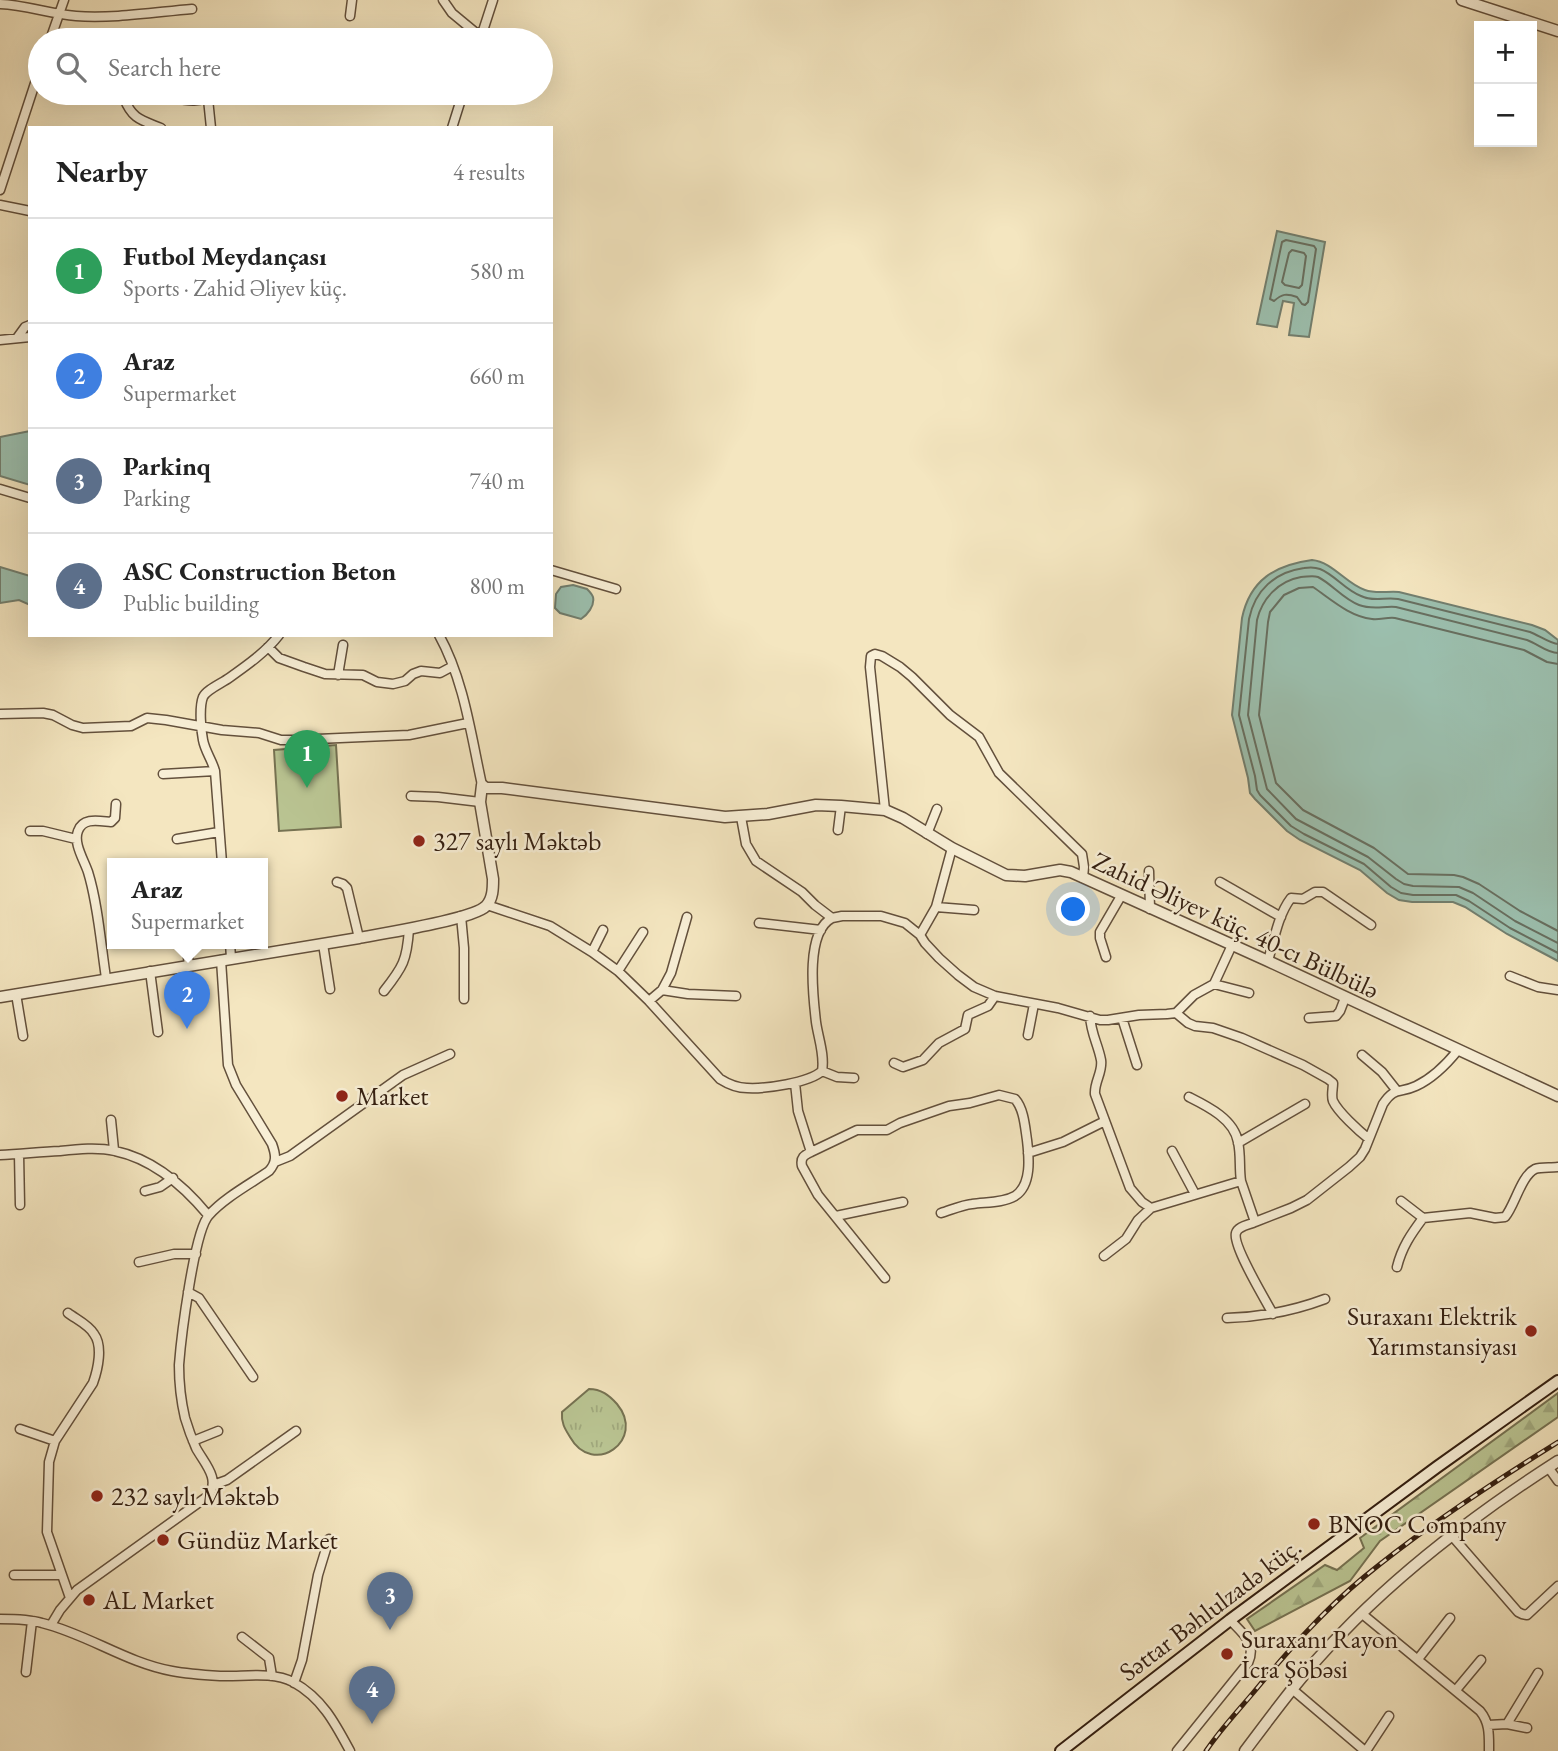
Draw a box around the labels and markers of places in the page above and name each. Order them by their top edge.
pin: 1 [284,730,330,788]
place label: 327 saylı Məktəb [433,824,601,858]
marker: 327 saylı Məktəb [411,833,427,849]
pin: 2 [164,971,210,1029]
place label: Market [356,1079,428,1113]
marker: Market [334,1088,350,1104]
place label: Suraxanı Elektrik Yarımstansiyası [1347,1299,1518,1363]
marker: Suraxanı Elektrik Yarımstansiyası [1523,1323,1539,1339]
place label: 232 saylı Məktəb [111,1479,279,1513]
marker: 232 saylı Məktəb [89,1488,105,1504]
place label: BNOC Company [1328,1507,1507,1541]
marker: BNOC Company [1306,1516,1322,1532]
place label: Gündüz Market [177,1523,338,1557]
marker: Gündüz Market [155,1532,171,1548]
pin: 3 [367,1572,413,1630]
place label: AL Market [102,1583,214,1617]
marker: AL Market [81,1592,97,1608]
place label: Suraxanı Rayon İcra Şöbəsi [1241,1622,1399,1686]
marker: Suraxanı Rayon İcra Şöbəsi [1219,1646,1235,1662]
pin: 4 [349,1666,395,1724]

